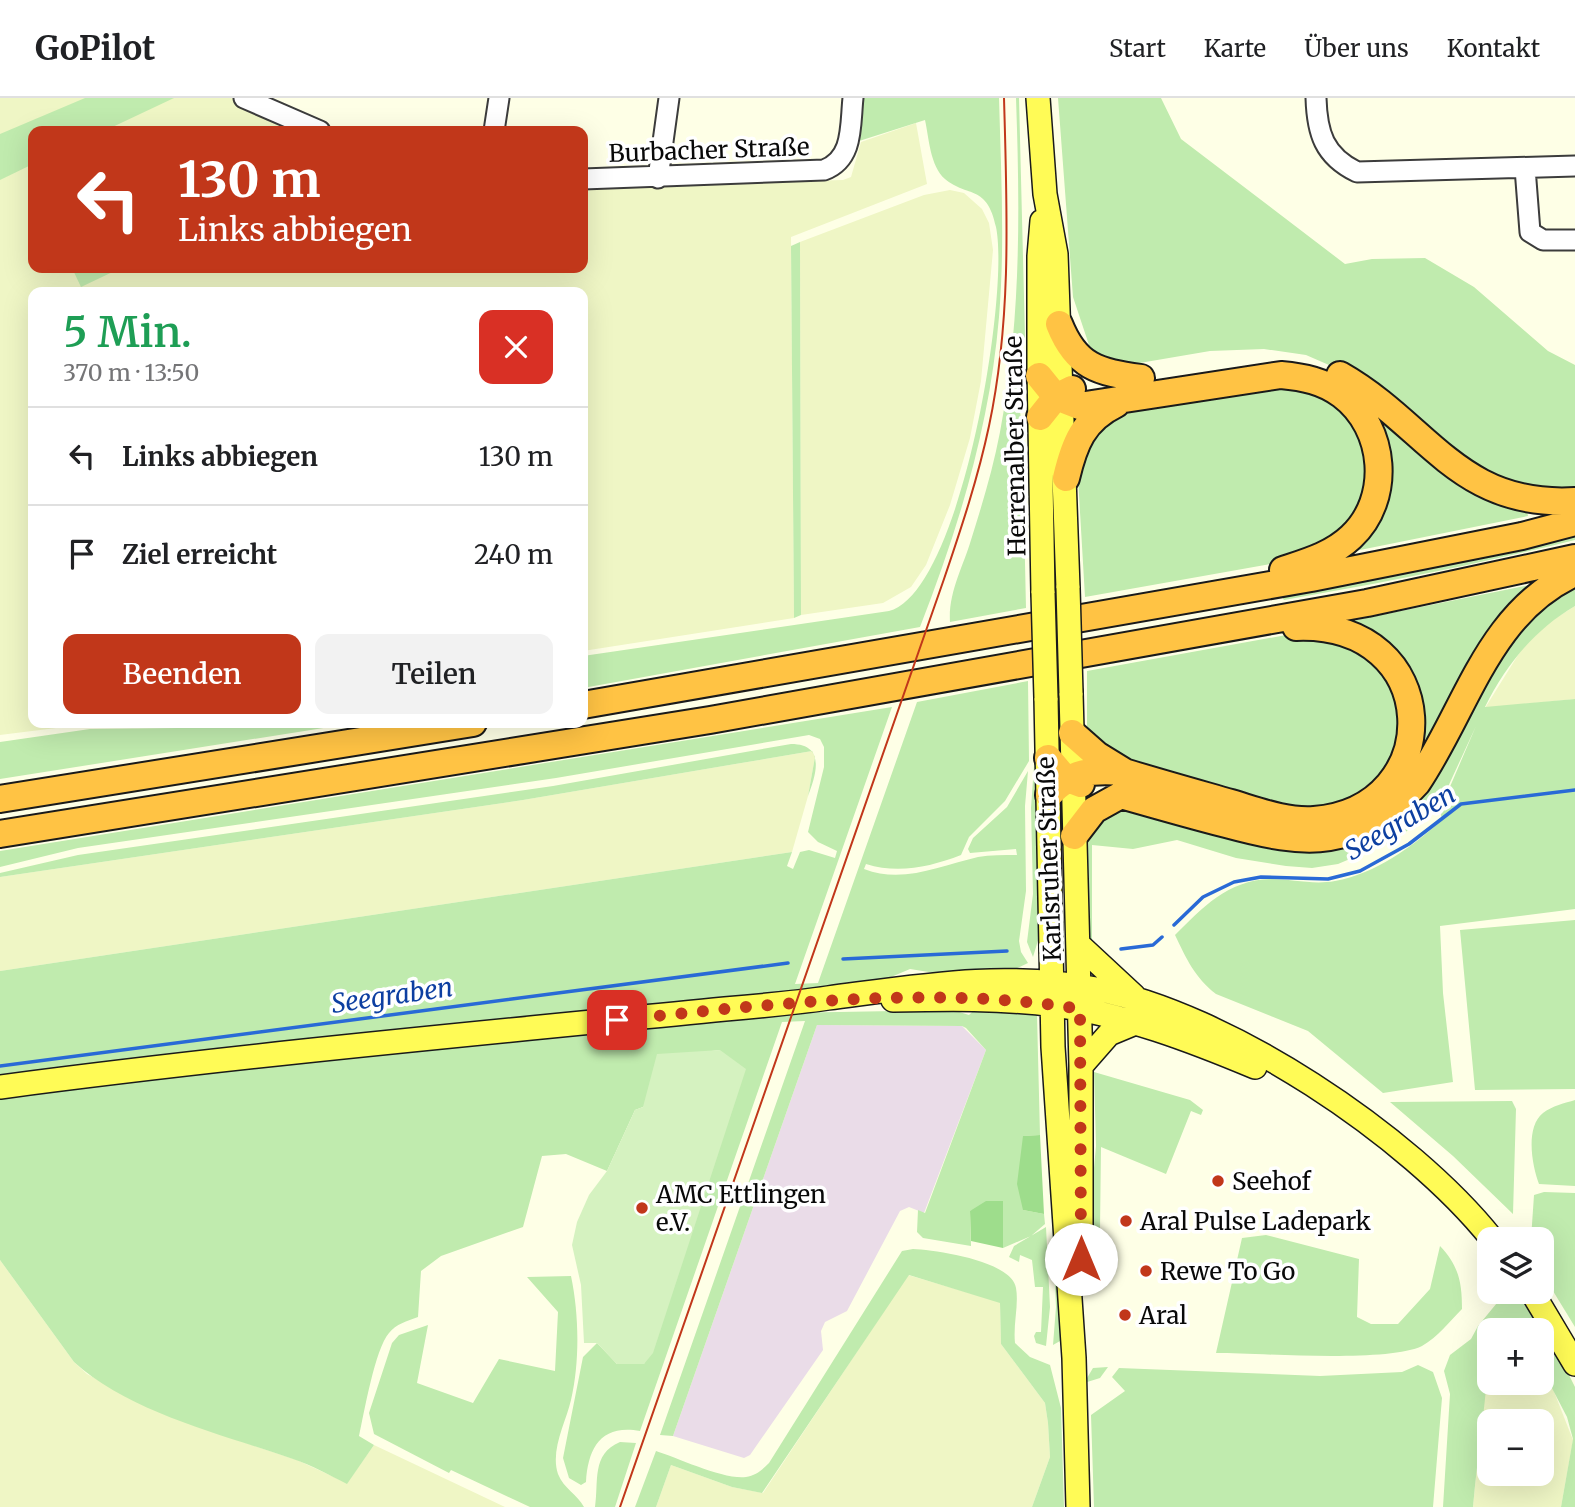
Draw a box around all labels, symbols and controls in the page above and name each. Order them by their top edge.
text: GoPilot [35,28,155,69]
text: Start [1109,33,1166,64]
text: Karte [1204,33,1266,64]
text: Über uns [1304,33,1409,64]
text: Kontakt [1447,33,1540,64]
street label: Burbacher Straße [608,131,810,169]
text: 130 m [178,149,321,210]
icon: left [63,154,154,245]
text: Links abbiegen [178,210,412,250]
text: 5 Min. [63,306,192,358]
button: close [479,310,553,384]
street label: Herrenalber Straße [998,335,1032,557]
text: 370 m · 13:50 [63,358,199,387]
icon: left [63,437,101,475]
text: Links abbiegen [122,440,318,473]
text: 130 m [479,440,553,473]
icon: arrive [63,535,101,573]
text: Ziel erreicht [122,538,277,571]
text: 240 m [474,538,553,571]
button: Beenden [63,634,301,714]
button: Teilen [315,634,553,714]
street label: Karlsruher Straße [1030,756,1068,962]
water label: Seegraben [1339,777,1461,867]
water label: Seegraben [329,970,455,1020]
pin [587,990,647,1050]
icon: arrive [598,1001,636,1039]
place label: Seehof [1232,1166,1312,1197]
marker: Seehof [1210,1173,1226,1189]
place label: AMC Ettlingen e.V. [655,1179,826,1238]
marker: AMC Ettlingen e.V. [634,1200,650,1216]
place label: Aral Pulse Ladepark [1139,1206,1372,1237]
marker: Aral Pulse Ladepark [1118,1213,1134,1229]
position arrow [1044,1222,1118,1296]
map controls [1477,1227,1554,1486]
button: layers [1477,1227,1554,1304]
place label: Rewe To Go [1160,1256,1295,1287]
marker: Rewe To Go [1138,1263,1154,1279]
place label: Aral [1138,1300,1187,1331]
marker: Aral [1117,1307,1133,1323]
button: + [1477,1318,1554,1395]
button: − [1477,1409,1554,1486]

